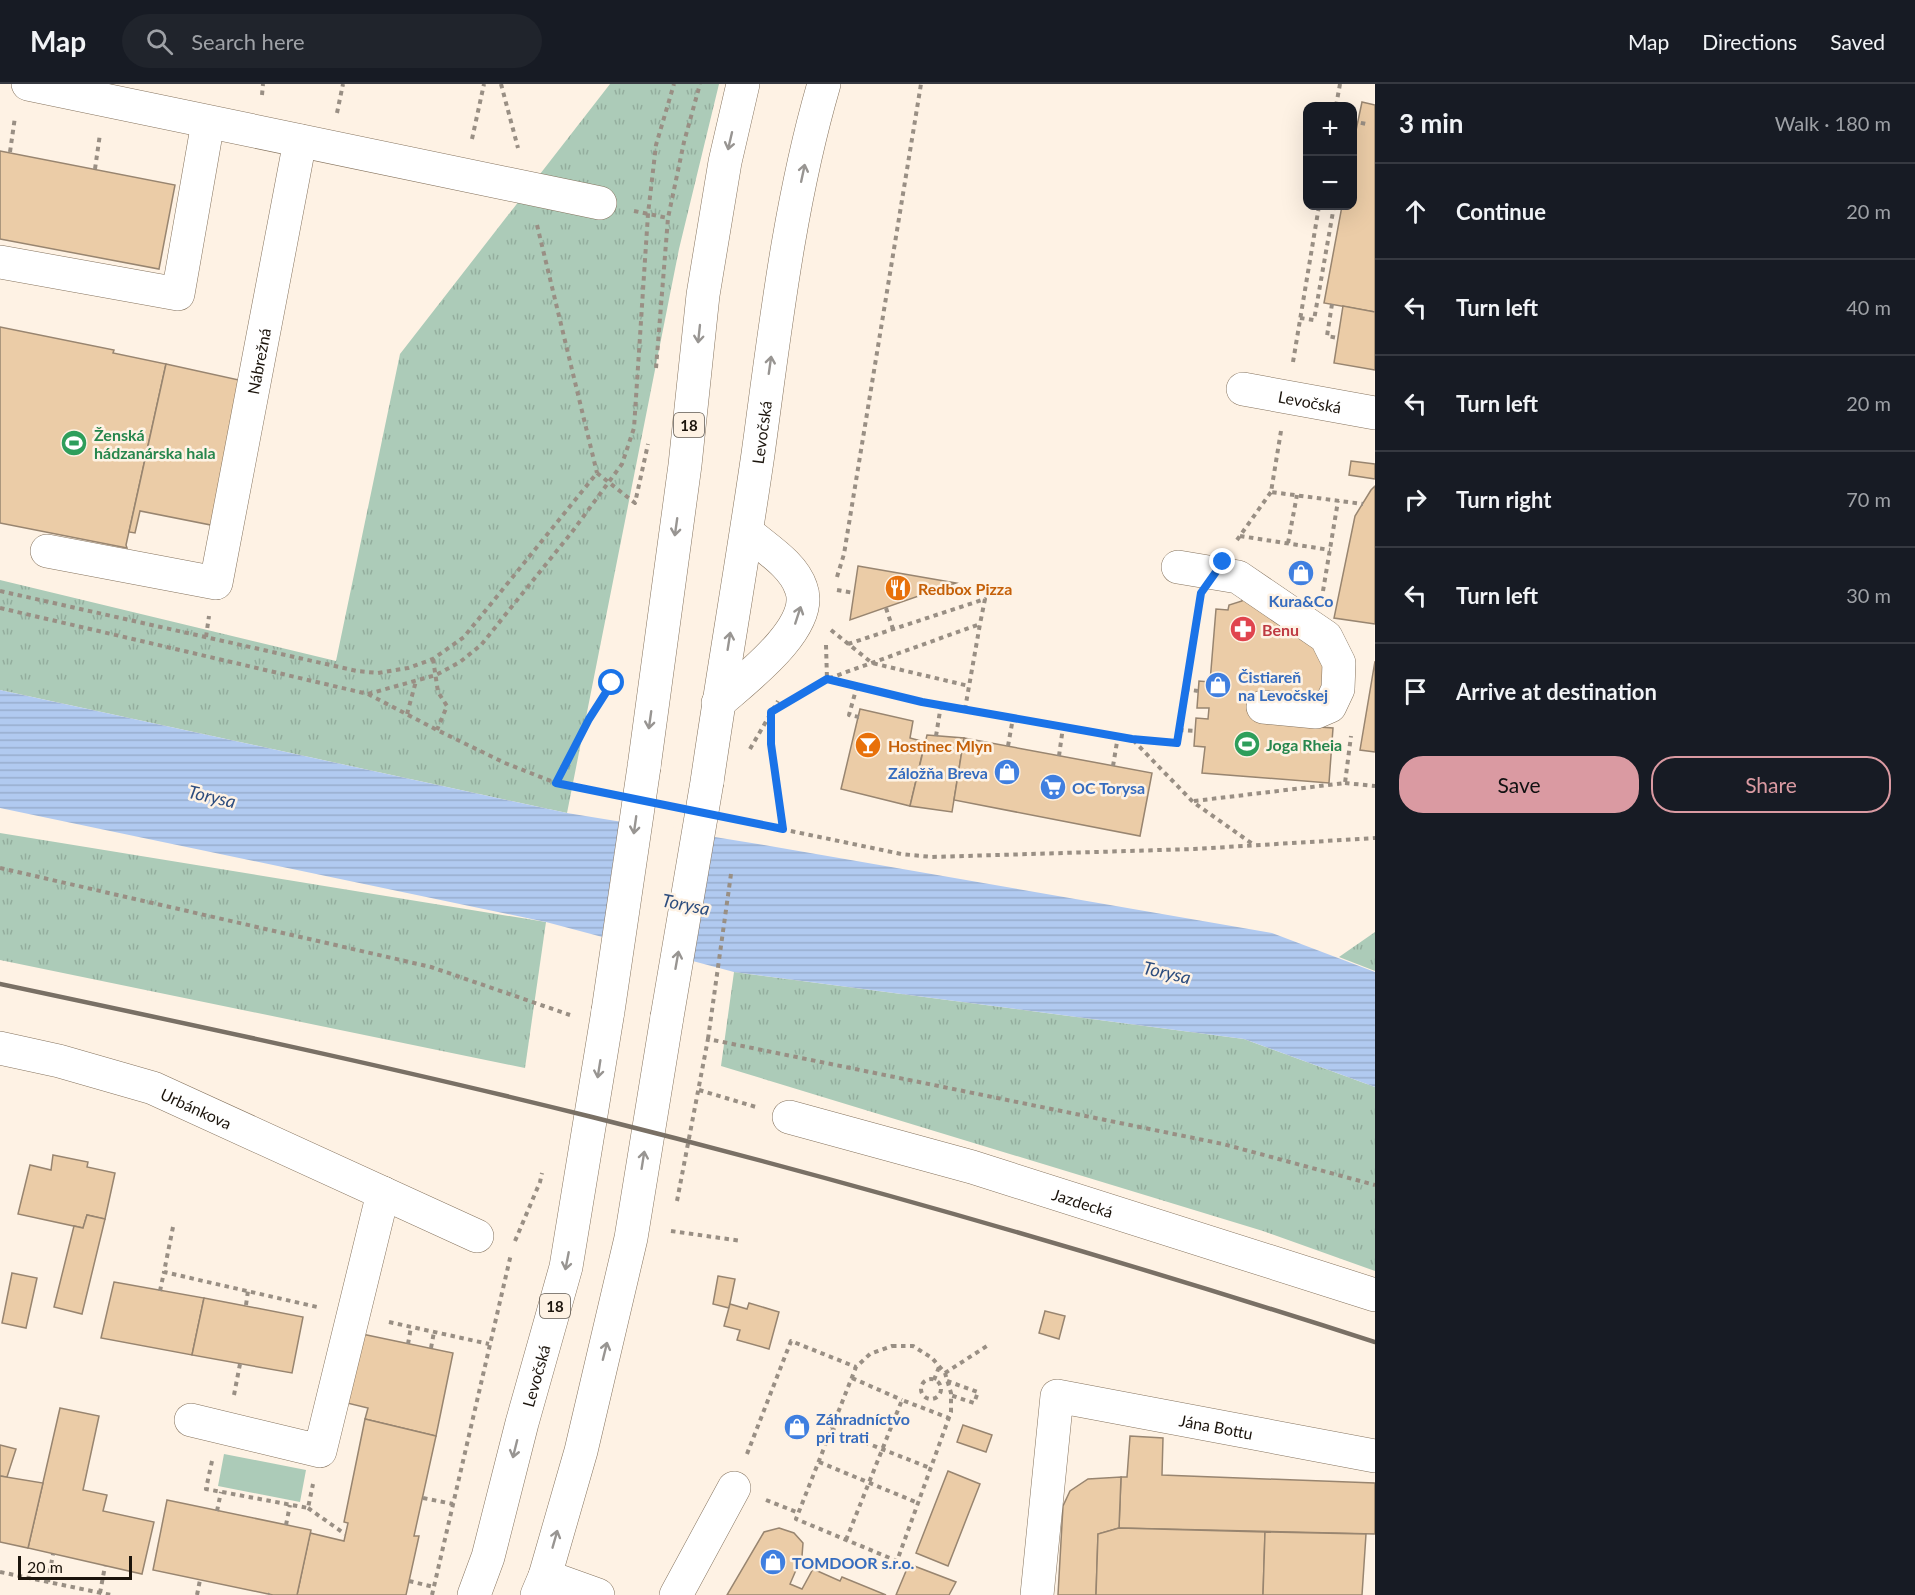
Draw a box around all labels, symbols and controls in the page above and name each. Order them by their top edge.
search box [122,14,542,68]
text: Map [30,24,86,58]
icon: search [143,25,176,58]
text: Search here [191,28,305,55]
text: Map [1628,29,1669,54]
text: Directions [1702,29,1797,54]
text: Saved [1830,29,1885,54]
map controls [1303,102,1357,210]
button: + [1303,102,1357,156]
text: 3 min [1399,107,1463,139]
text: Walk · 180 m [1775,111,1891,135]
one-way arrow [724,131,735,150]
button: − [1303,156,1357,210]
one-way arrow [798,163,809,183]
icon: ahead [1399,195,1432,228]
text: Continue [1456,198,1546,225]
text: 20 m [1846,199,1891,223]
icon: left [1399,291,1432,324]
text: Turn left [1456,294,1538,321]
text: 40 m [1846,295,1891,319]
one-way arrow [693,323,704,343]
street label: Nábrežná [243,326,274,396]
one-way arrow [765,355,776,375]
street label: Levočská [1277,386,1343,416]
icon: left [1399,387,1432,420]
text: Turn left [1456,390,1538,417]
text: 20 m [1846,391,1891,415]
street label: Levočská [747,399,775,465]
road number: 18 [674,413,704,437]
place label: Ženská hádzanárska hala [94,425,216,462]
sports icon: Ženská hádzanárska hala [59,428,89,458]
icon: right [1399,483,1432,516]
text: Turn right [1456,486,1551,513]
text: 70 m [1846,487,1891,511]
one-way arrow [671,517,682,537]
route end [1209,548,1235,574]
shop icon: Kura&Co [1286,558,1316,588]
restaurant icon: Redbox Pizza [883,573,913,603]
place label: Redbox Pizza [918,579,1012,598]
icon: left [1399,579,1432,612]
text: Turn left [1456,582,1538,609]
text: 30 m [1846,583,1891,607]
place label: Kura&Co [1269,591,1333,610]
one-way arrow [794,606,805,625]
pharmacy icon: Benu [1228,614,1258,644]
place label: Benu [1262,620,1299,639]
one-way arrow [723,631,734,651]
place label: Čistiareň na Levočskej [1238,667,1328,704]
route start [598,669,624,695]
shop icon: Čistiareň na Levočskej [1203,670,1233,700]
icon: arrive [1399,675,1432,708]
text: Arrive at destination [1456,678,1657,705]
one-way arrow [644,710,655,730]
sports icon: Joga Rheia [1232,729,1262,759]
bar icon: Hostinec Mlyn [853,730,883,760]
place label: Joga Rheia [1266,735,1342,754]
place label: Hostinec Mlyn [888,736,992,755]
button: Save [1399,756,1639,813]
button: Share [1651,756,1891,813]
shop icon: Záložňa Breva [992,757,1022,787]
place label: Záložňa Breva [888,763,988,782]
supermarket icon: OC Torysa [1038,772,1068,802]
place label: OC Torysa [1072,778,1145,797]
water label: Torysa [186,780,238,812]
one-way arrow [630,814,641,834]
water label: Torysa [660,889,712,919]
one-way arrow [671,950,682,970]
water label: Torysa [1141,956,1193,988]
one-way arrow [593,1058,604,1078]
street label: Urbánkova [158,1083,235,1132]
one-way arrow [638,1150,649,1170]
street label: Jazdecká [1050,1184,1116,1221]
one-way arrow [561,1251,572,1270]
road number: 18 [540,1294,570,1318]
street label: Levočská [518,1342,553,1409]
one-way arrow [600,1342,612,1361]
place label: Záhradníctvo pri trati [816,1409,910,1446]
street label: Jána Bottu [1178,1410,1255,1442]
shop icon: Záhradníctvo pri trati [782,1412,812,1442]
one-way arrow [509,1439,521,1458]
one-way arrow [550,1530,561,1549]
shop icon: TOMDOOR s.r.o. [758,1547,788,1577]
scale bar [18,1553,132,1580]
place label: TOMDOOR s.r.o. [792,1553,915,1572]
text: 20 m [27,1557,63,1576]

